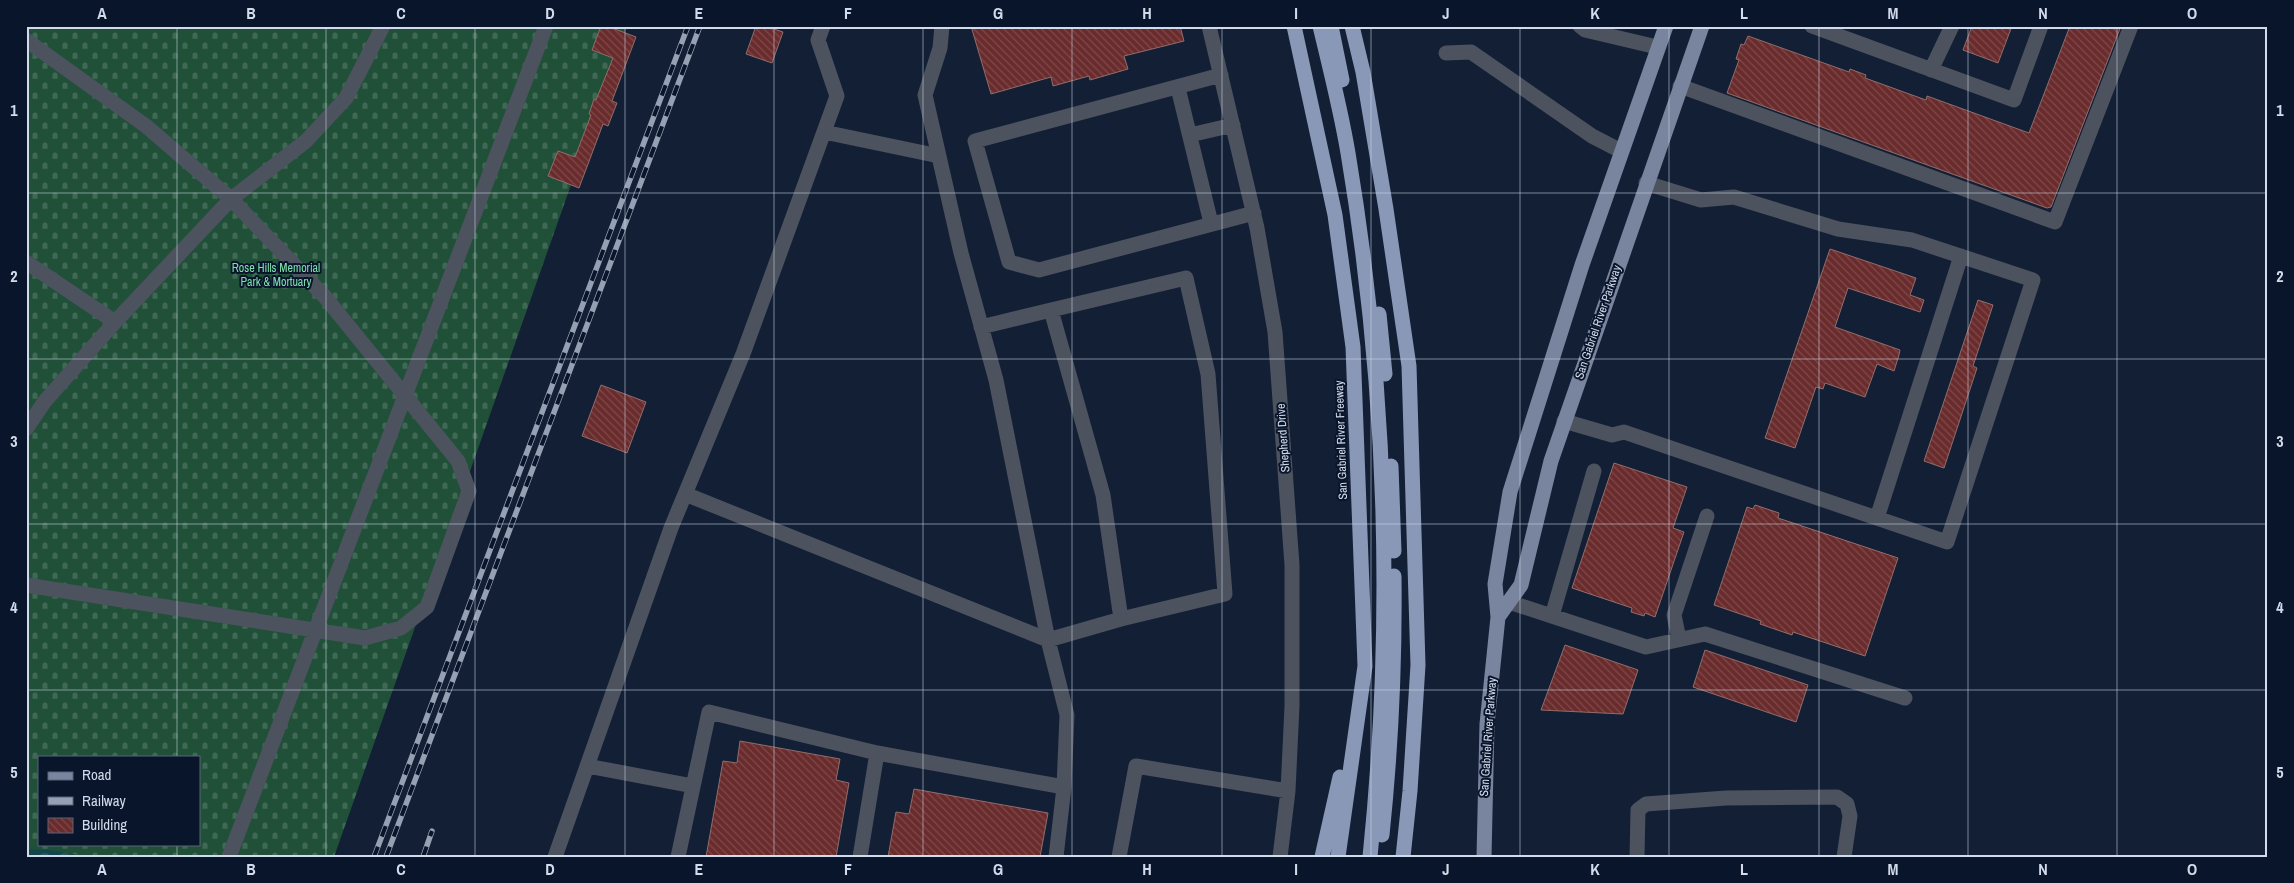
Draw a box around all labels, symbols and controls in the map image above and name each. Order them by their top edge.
text: A [97,2,107,24]
text: B [246,2,256,24]
text: C [396,2,406,24]
text: D [545,2,555,24]
text: E [695,2,704,24]
text: F [844,2,852,24]
text: G [993,2,1003,24]
text: H [1142,2,1152,24]
text: I [1294,2,1298,24]
text: J [1442,2,1450,24]
text: K [1590,2,1600,24]
text: L [1740,2,1748,24]
text: M [1888,2,1899,24]
text: N [2038,2,2048,24]
text: O [2187,2,2197,24]
text: 1 [10,99,18,121]
text: 1 [2276,99,2284,121]
park label: Rose Hills Memorial Park & Mortuary [232,260,320,290]
street label: San Gabriel River Parkway [1571,263,1625,381]
text: 2 [10,265,18,287]
text: 2 [2276,265,2284,287]
street label: San Gabriel River Freeway [1331,380,1351,500]
street label: Shepherd Drive [1273,403,1293,473]
text: 3 [10,430,18,452]
text: 3 [2276,430,2284,452]
text: 4 [10,596,18,618]
text: 4 [2276,596,2284,618]
street label: San Gabriel River Parkway [1476,677,1500,797]
legend [38,756,200,846]
text: 5 [10,761,18,783]
text: 5 [2276,761,2284,783]
text: Road [82,764,111,785]
text: Railway [82,790,127,811]
text: Building [82,814,127,835]
text: A [97,858,107,880]
text: B [246,858,256,880]
text: C [396,858,406,880]
text: D [545,858,555,880]
text: E [695,858,704,880]
text: F [844,858,852,880]
text: G [993,858,1003,880]
text: H [1142,858,1152,880]
text: I [1294,858,1298,880]
text: J [1442,858,1450,880]
text: K [1590,858,1600,880]
text: L [1740,858,1748,880]
text: M [1888,858,1899,880]
text: N [2038,858,2048,880]
text: O [2187,858,2197,880]

